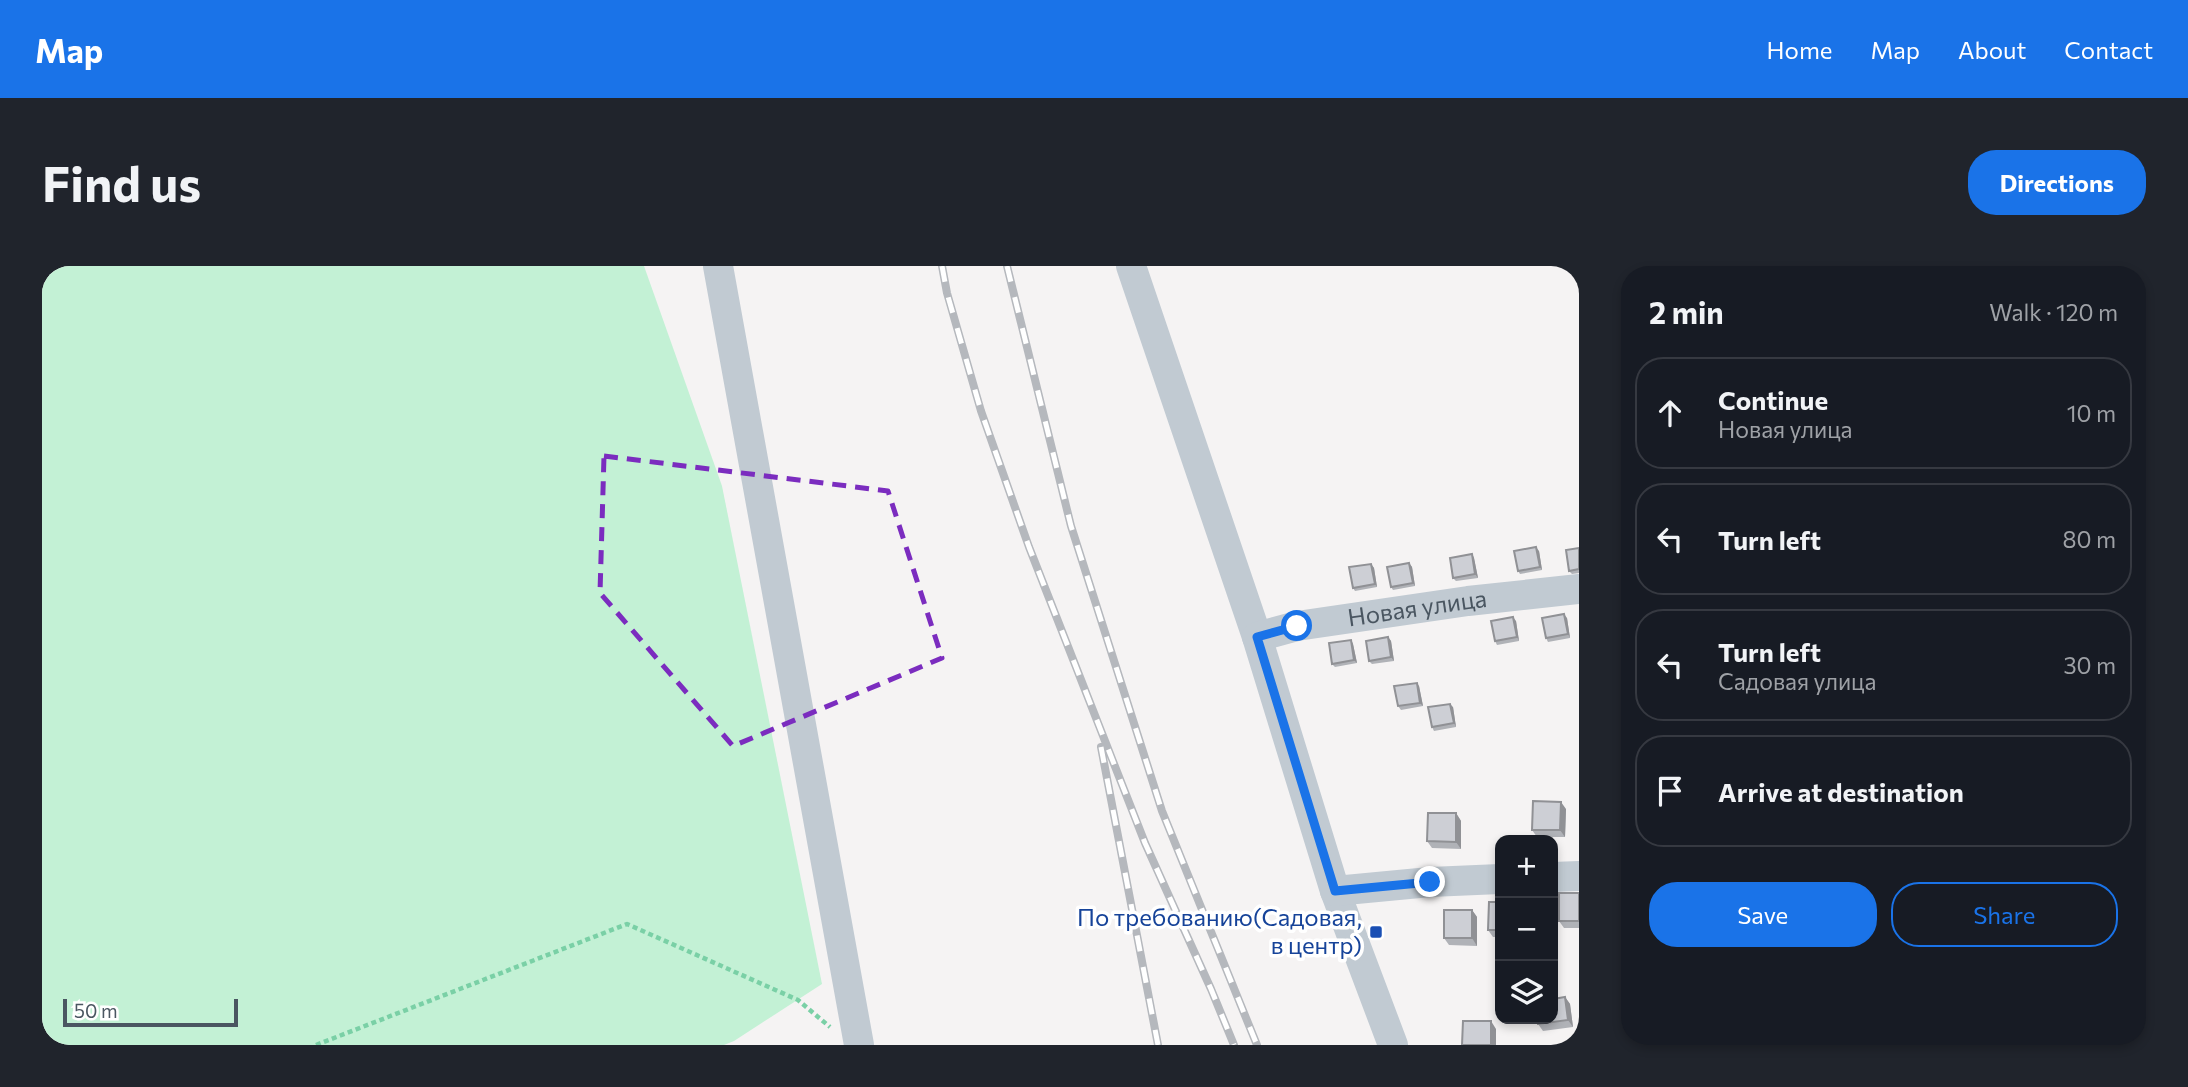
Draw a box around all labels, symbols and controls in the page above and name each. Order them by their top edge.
text: Map [35,29,103,70]
text: Home [1767,35,1833,64]
text: Map [1871,35,1920,64]
text: About [1958,35,2026,64]
text: Contact [2064,35,2153,64]
button: Directions [1968,150,2146,215]
text: Find us [42,152,201,212]
text: 2 min [1649,293,1724,330]
text: Walk · 120 m [1989,298,2118,326]
text: Continue [1718,384,1828,415]
icon: ahead [1651,394,1689,432]
text: 10 m [2067,399,2116,427]
text: Новая улица [1718,415,1853,443]
icon: left [1651,520,1689,558]
text: Turn left [1718,524,1821,555]
text: 80 m [2063,525,2116,553]
street label: Новая улица [1345,583,1488,631]
route start [1281,610,1312,641]
text: Turn left [1718,636,1821,667]
icon: left [1651,646,1689,684]
text: 30 m [2063,651,2116,679]
text: Садовая улица [1718,667,1876,695]
icon: arrive [1651,772,1689,810]
text: Arrive at destination [1718,776,1964,807]
map controls [1495,835,1558,1024]
button: + [1495,835,1558,898]
route end [1414,866,1445,897]
button: Save [1649,882,1877,947]
button: Share [1891,882,2118,947]
button: − [1495,898,1558,961]
place label: По требованию(Садовая, в центр) [1077,902,1362,959]
marker: По требованию(Садовая, в центр) [1368,924,1384,940]
button: layers [1495,961,1558,1024]
scale bar [63,996,238,1028]
text: 50 m [74,999,118,1022]

